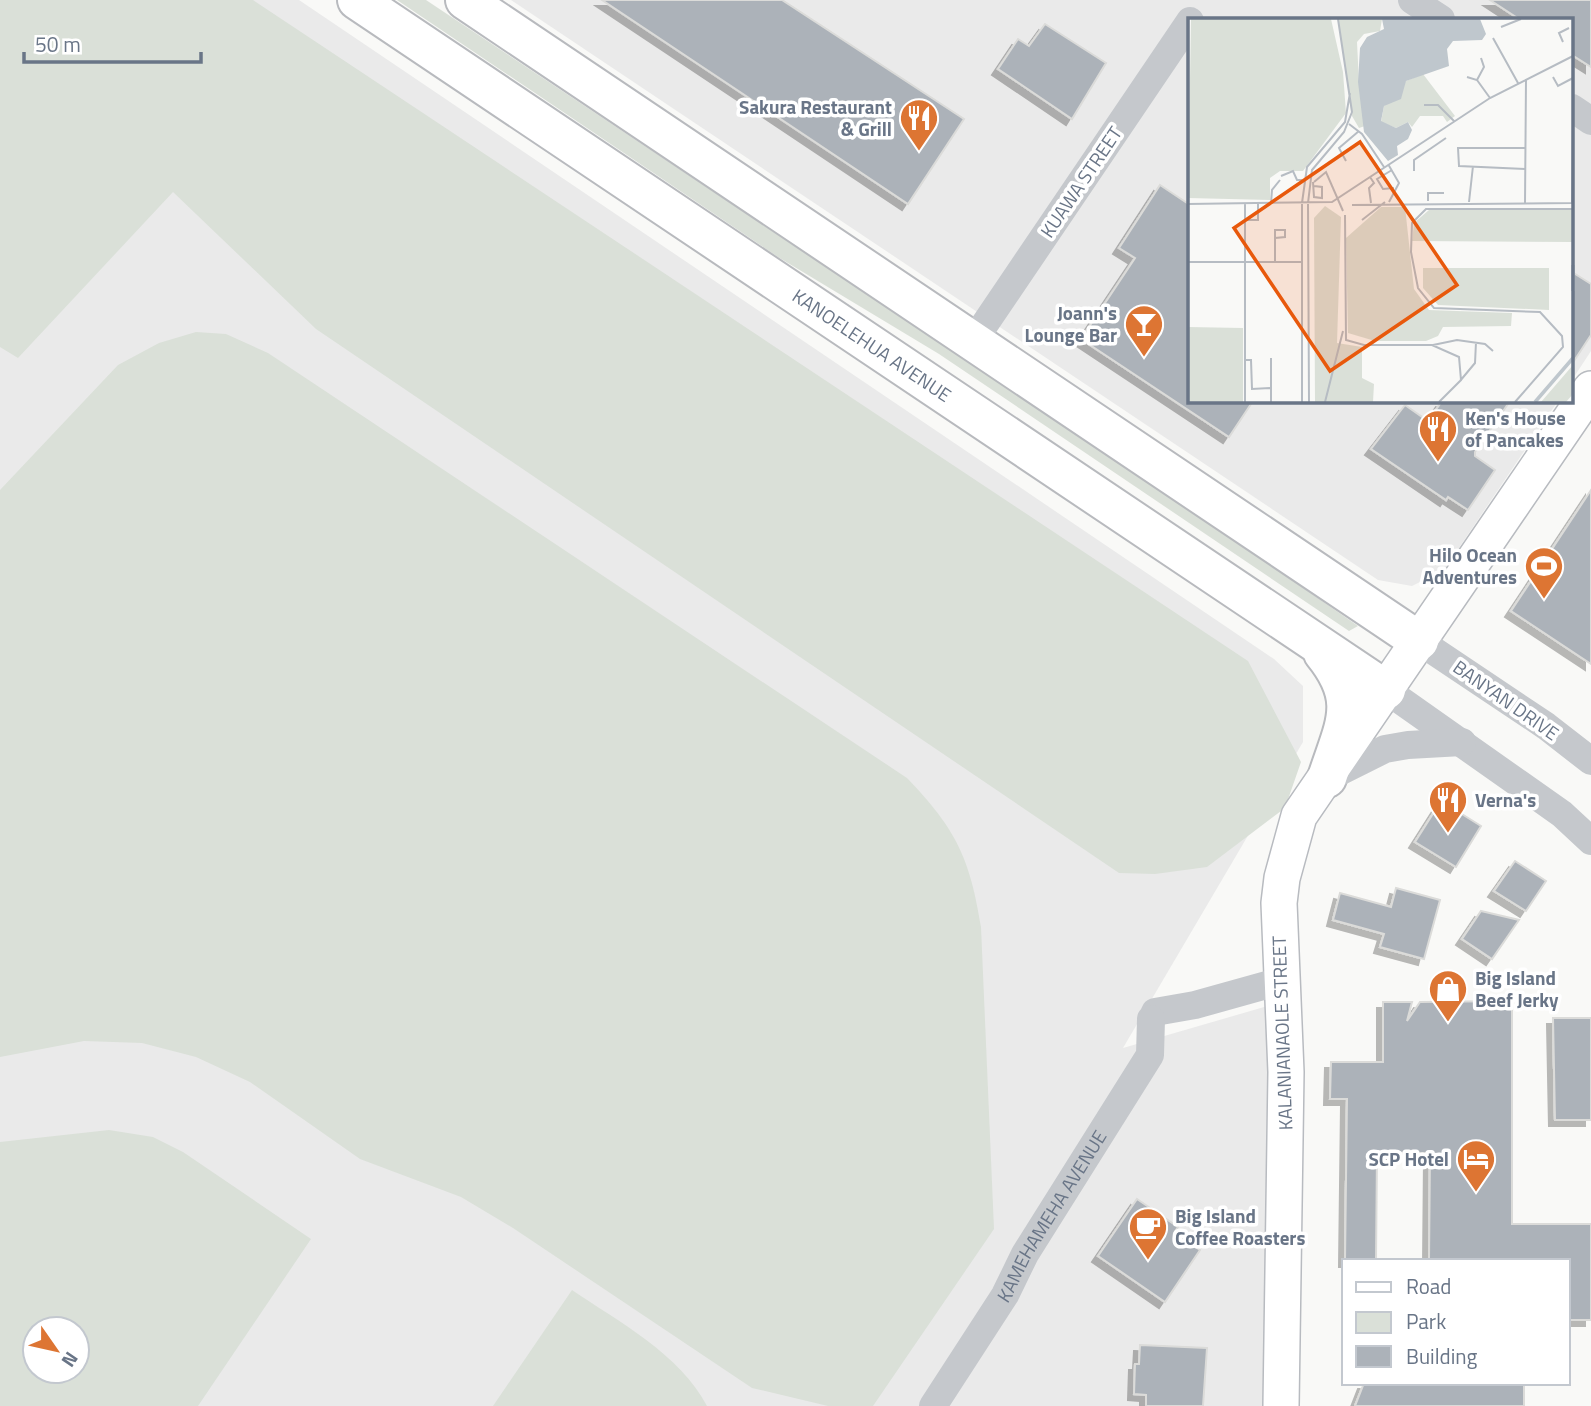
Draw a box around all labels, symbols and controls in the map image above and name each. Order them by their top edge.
inset map [1188,18,1574,402]
scale bar [24,21,201,65]
text: 50 m [35,28,81,60]
place label: Sakura Restaurant & Grill [739,92,892,143]
restaurant icon: Sakura Restaurant & Grill [898,97,940,152]
street label: KUAWA STREET [1033,120,1129,243]
street label: KANOELEHUA AVENUE [787,281,958,409]
place label: Joann's Lounge Bar [1025,298,1117,349]
bar icon: Joann's Lounge Bar [1123,303,1165,358]
place label: Ken's House of Pancakes [1465,403,1566,454]
restaurant icon: Ken's House of Pancakes [1417,408,1459,463]
place label: Hilo Ocean Adventures [1423,540,1517,591]
sports icon: Hilo Ocean Adventures [1523,545,1565,600]
street label: BANYAN DRIVE [1447,652,1565,747]
restaurant icon: Verna's [1427,779,1469,834]
place label: Verna's [1475,785,1536,814]
street label: KALANIANAOLE STREET [1264,935,1299,1131]
place label: Big Island Beef Jerky [1475,963,1559,1014]
shop icon: Big Island Beef Jerky [1427,968,1469,1023]
street label: KAMEHAMEHA AVENUE [989,1124,1113,1308]
hotel icon: SCP Hotel [1455,1138,1497,1193]
place label: SCP Hotel [1368,1144,1449,1173]
place label: Big Island Coffee Roasters [1175,1201,1305,1252]
cafe icon: Big Island Coffee Roasters [1127,1206,1169,1261]
legend [1342,1259,1570,1385]
text: Road [1406,1270,1451,1302]
text: Park [1406,1305,1446,1337]
north arrow [21,1315,91,1385]
text: Building [1406,1340,1478,1372]
text: N [55,1346,86,1373]

